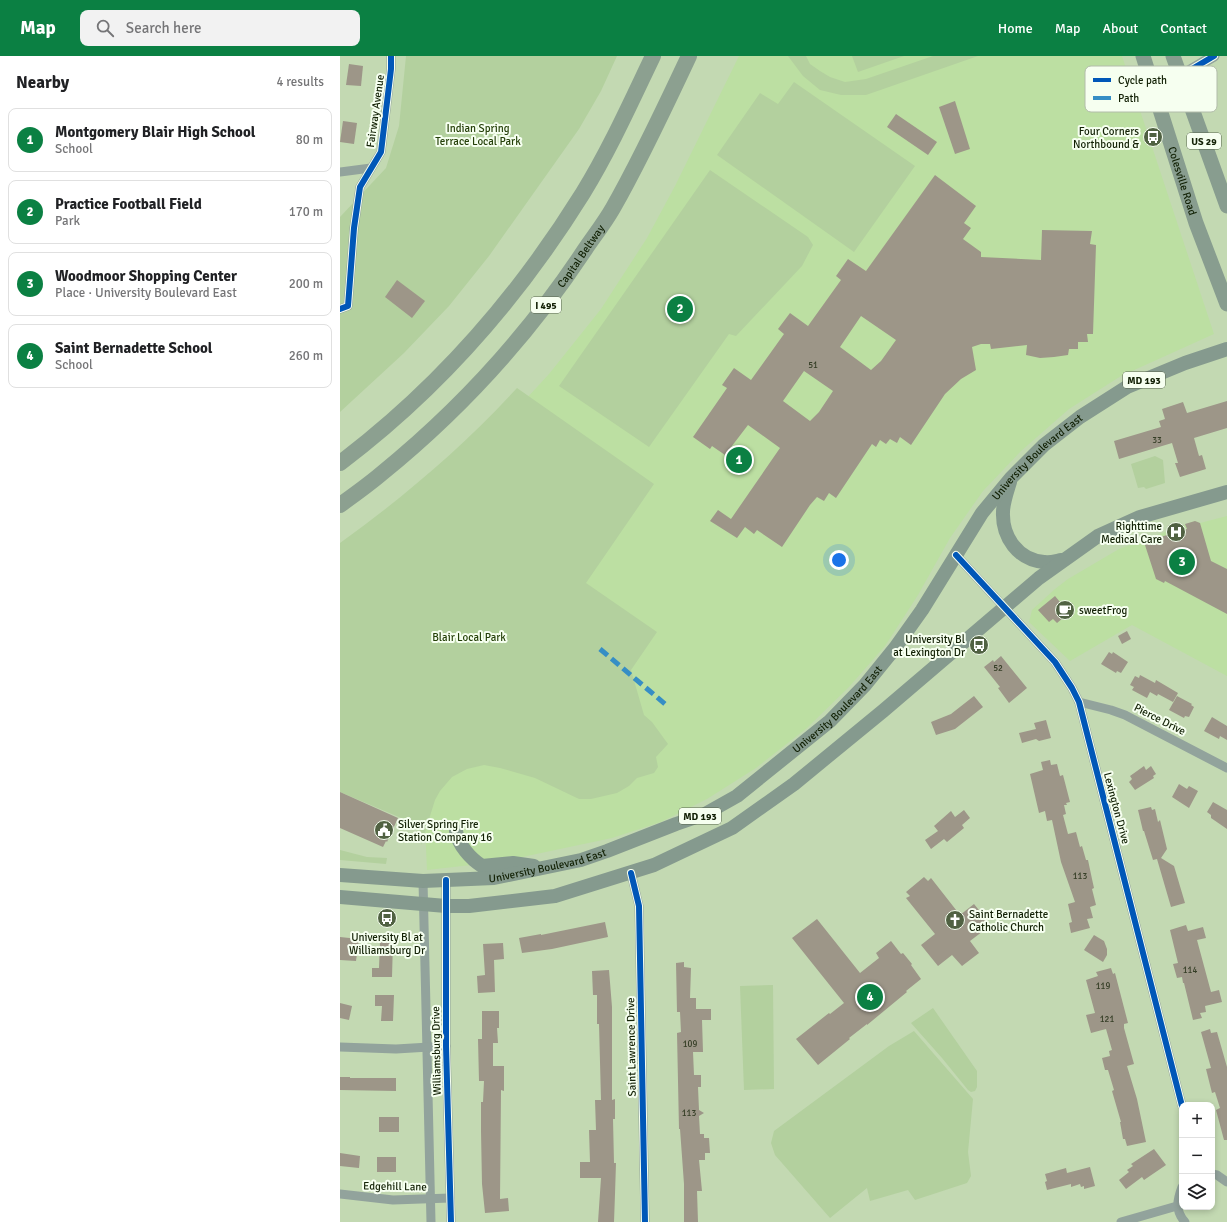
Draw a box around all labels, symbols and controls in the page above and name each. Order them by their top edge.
search box [80,10,360,46]
text: Map [20,16,56,40]
icon: search [94,17,116,39]
text: Search here [126,19,201,37]
text: Home [998,20,1033,37]
text: Map [1055,20,1080,37]
text: About [1102,20,1138,37]
text: Contact [1160,20,1207,37]
legend [1085,66,1217,112]
text: Nearby [16,72,69,93]
text: 4 results [276,74,324,90]
street label: Fairway Avenue [364,74,387,148]
text: Cycle path [1118,74,1167,87]
text: Path [1118,92,1139,105]
park label: Indian Spring Terrace Local Park [435,122,521,148]
text: Montgomery Blair High School [55,123,255,141]
place label: Four Corners Northbound & [1073,125,1139,151]
bus stop icon: Four Corners Northbound & [1142,126,1164,148]
text: 1 [26,132,34,148]
text: 80 m [296,132,323,148]
road number: US 29 [1187,133,1221,149]
text: School [55,141,93,157]
street label: Colesville Road [1165,145,1199,217]
text: Practice Football Field [55,195,202,213]
text: 2 [26,204,34,220]
text: 170 m [289,204,323,220]
text: Park [55,213,80,229]
street label: Capital Beltway [555,222,608,290]
text: Woodmoor Shopping Center [55,267,237,285]
text: 3 [26,276,34,292]
text: 200 m [289,276,323,292]
text: Place · University Boulevard East [55,285,237,301]
pin: 2 [667,294,693,324]
road number: I 495 [531,297,561,313]
text: Saint Bernadette School [55,339,213,357]
text: 4 [26,348,34,364]
text: 260 m [289,348,323,364]
text: School [55,357,93,373]
house number: 51 [808,360,818,371]
road number: MD 193 [1123,372,1165,388]
street label: University Boulevard East [989,411,1085,503]
house number: 33 [1152,435,1162,446]
pin: 1 [726,445,752,475]
place label: Righttime Medical Care [1101,520,1162,546]
hospital icon: Righttime Medical Care [1165,521,1187,543]
pin: 3 [1169,547,1195,577]
your location [829,550,849,570]
cafe icon: sweetFrog [1054,599,1076,621]
place label: sweetFrog [1079,604,1128,617]
park label: Blair Local Park [432,631,506,644]
place label: University Bl at Lexington Dr [893,633,965,659]
bus stop icon: University Bl at Lexington Dr [968,634,990,656]
street label: University Boulevard East [790,663,885,756]
house number: 52 [993,663,1003,674]
street label: Pierce Drive [1132,701,1188,738]
street label: Lexington Drive [1101,771,1132,845]
road number: MD 193 [679,808,721,824]
place label: Silver Spring Fire Station Company 16 [398,818,492,844]
public building icon: Silver Spring Fire Station Company 16 [373,819,395,841]
street label: University Boulevard East [488,846,608,885]
house number: 113 [1073,871,1087,882]
bus stop icon: University Bl at Williamsburg Dr [376,907,398,929]
place label: Saint Bernadette Catholic Church [969,908,1048,934]
church icon: Saint Bernadette Catholic Church [944,909,966,931]
place label: University Bl at Williamsburg Dr [349,931,425,957]
house number: 114 [1183,965,1197,976]
house number: 119 [1096,981,1110,992]
pin: 4 [857,982,883,1012]
street label: Saint Lawrence Drive [624,997,639,1097]
street label: Williamsburg Drive [429,1006,444,1096]
house number: 121 [1100,1014,1114,1025]
house number: 109 [683,1039,697,1050]
map controls [1179,1102,1215,1210]
button: + [1179,1102,1215,1138]
house number: 113 [682,1108,696,1119]
button: − [1179,1138,1215,1174]
button: layers [1179,1174,1215,1210]
street label: Edgehill Lane [363,1179,427,1194]

